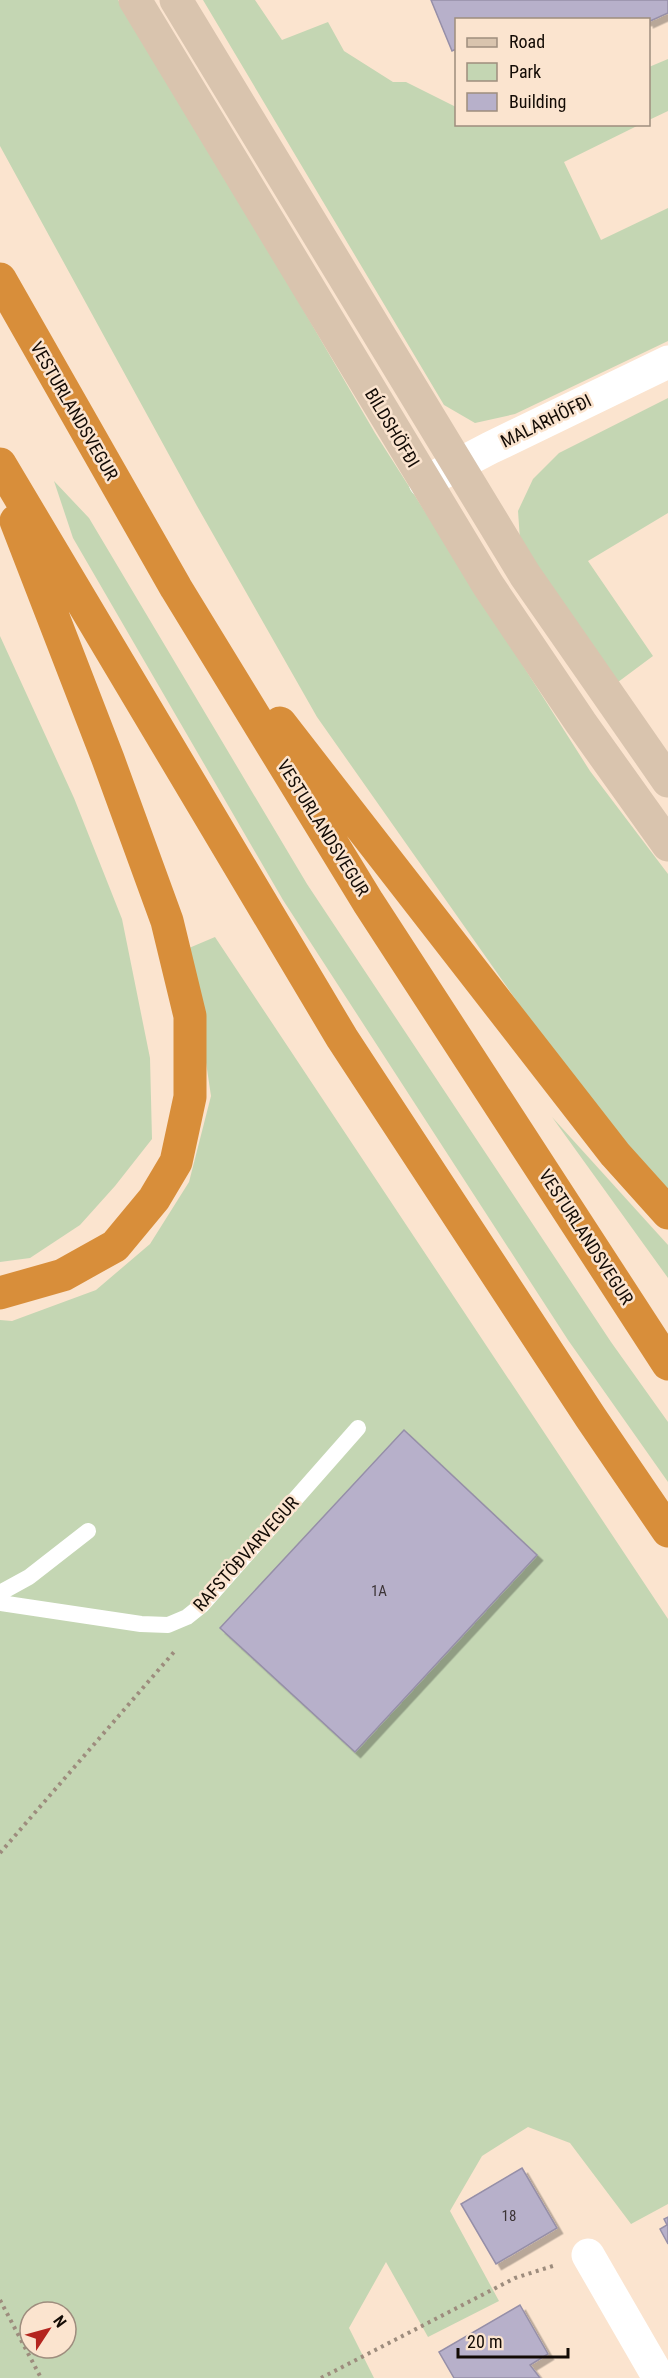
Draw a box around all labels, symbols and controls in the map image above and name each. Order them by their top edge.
legend [455,18,650,126]
text: Road [509,31,545,52]
text: Park [509,61,541,82]
text: Building [509,91,566,112]
street label: VESTURLANDSVEGUR [26,338,123,484]
street label: BÍLDSHÖFÐI [361,385,424,471]
street label: MALARHÖFÐI [497,390,595,452]
street label: VESTURLANDSVEGUR [273,756,374,900]
street label: VESTURLANDSVEGUR [535,1165,638,1308]
street label: RAFSTÖÐVARVEGUR [189,1492,303,1615]
house number: 1A [371,1582,387,1600]
house number: 18 [502,2207,516,2225]
north arrow [18,2300,78,2360]
text: N [49,2312,70,2331]
scale bar [458,2321,568,2359]
text: 20 m [467,2331,502,2352]

